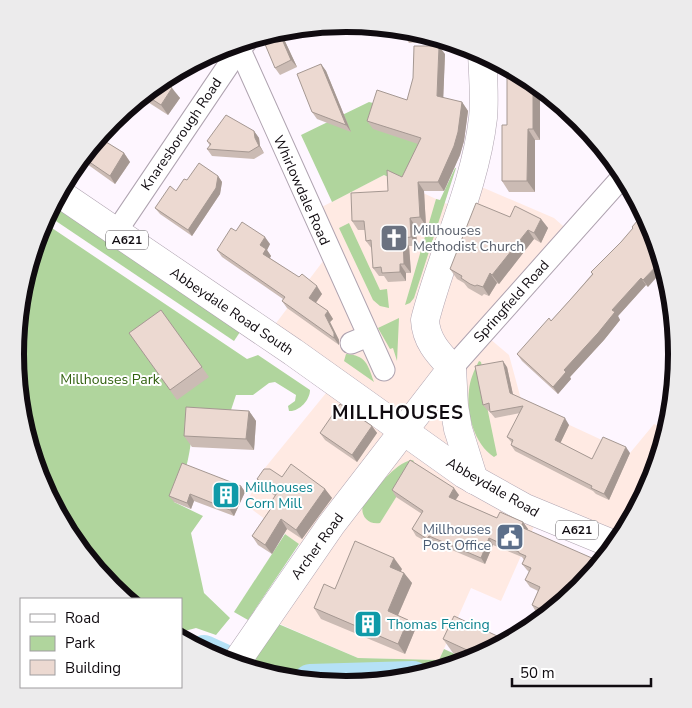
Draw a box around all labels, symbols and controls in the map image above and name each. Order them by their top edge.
street label: Knaresborough Road [137,74,226,194]
street label: Whirlowdale Road [269,132,334,248]
place label: Millhouses Methodist Church [413,221,524,256]
church icon: Millhouses Methodist Church [379,223,409,253]
road number: A621 [106,230,148,250]
street label: Springfield Road [469,256,554,347]
street label: Abbeydale Road South [166,263,297,360]
park label: Millhouses Park [60,370,161,389]
district label: MILLHOUSES [332,400,464,426]
street label: Abbeydale Road [443,453,543,522]
place label: Millhouses Corn Mill [245,478,313,513]
building icon: Millhouses Corn Mill [211,480,241,510]
street label: Archer Road [287,509,348,584]
place label: Millhouses Post Office [423,520,491,555]
road number: A621 [556,520,598,540]
public building icon: Millhouses Post Office [495,522,525,552]
legend [20,598,182,688]
text: Road [65,608,100,628]
building icon: Thomas Fencing [353,609,383,639]
place label: Thomas Fencing [387,615,490,634]
text: Park [65,633,95,653]
scale bar [512,656,651,688]
text: Building [65,658,121,678]
text: 50 m [520,663,555,683]

